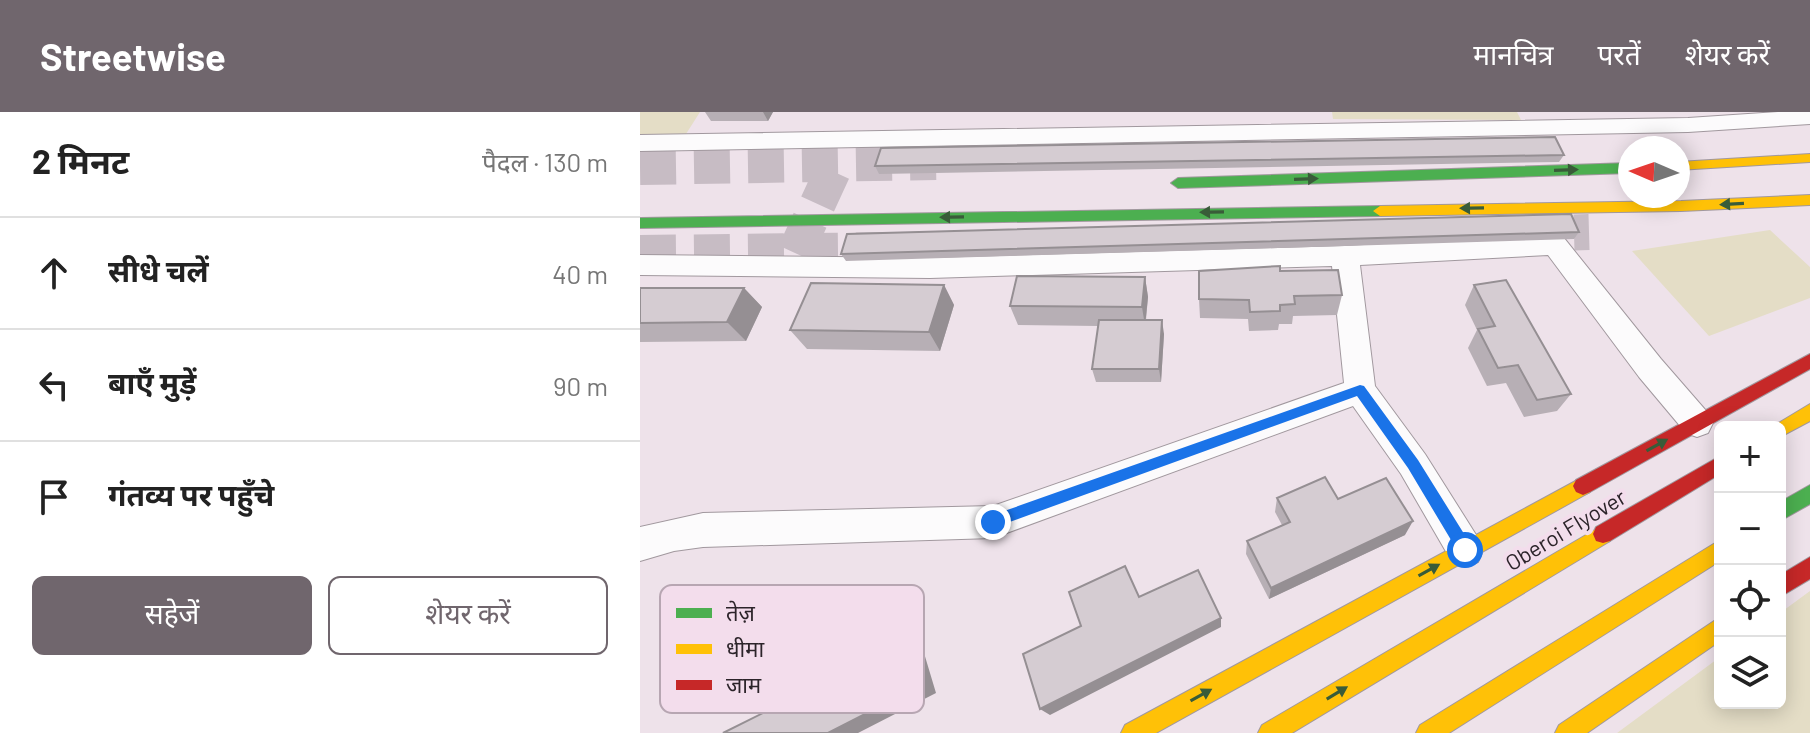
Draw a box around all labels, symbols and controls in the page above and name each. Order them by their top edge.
text: Streetwise [40,33,226,79]
text: मानचित्र [1473,37,1553,71]
text: परतें [1597,37,1641,71]
text: शेयर करें [1685,37,1770,71]
north arrow [1618,136,1690,208]
text: 2 मिनट [32,140,129,181]
text: पैदल · 130 m [482,146,608,177]
one-way arrow [1554,164,1579,177]
one-way arrow [1294,172,1319,185]
one-way arrow [1719,197,1744,210]
one-way arrow [1459,201,1484,214]
one-way arrow [1199,206,1224,219]
one-way arrow [939,211,964,223]
icon: ahead [32,251,76,295]
text: सीधे चलें [108,252,209,288]
text: 40 m [552,258,608,289]
icon: left [32,363,76,407]
text: बाएँ मुड़ें [108,364,196,400]
text: 90 m [553,370,608,401]
map controls [1714,421,1786,709]
button: + [1714,421,1786,493]
one-way arrow [1646,439,1668,453]
icon: arrive [32,475,76,519]
text: गंतव्य पर पहुँचे [108,476,274,512]
street label: Oberoi Flyover [1500,483,1630,575]
button: − [1714,493,1786,565]
route end [975,504,1011,540]
route start [1447,532,1483,568]
one-way arrow [1418,563,1440,577]
button: locate [1714,565,1786,637]
button: सहेजें [32,576,312,655]
button: शेयर करें [328,576,608,655]
legend [660,585,924,713]
text: तेज़ [726,599,756,625]
text: धीमा [726,635,764,661]
button: layers [1714,637,1786,709]
text: जाम [726,671,762,697]
one-way arrow [1326,686,1348,700]
one-way arrow [1190,689,1213,702]

